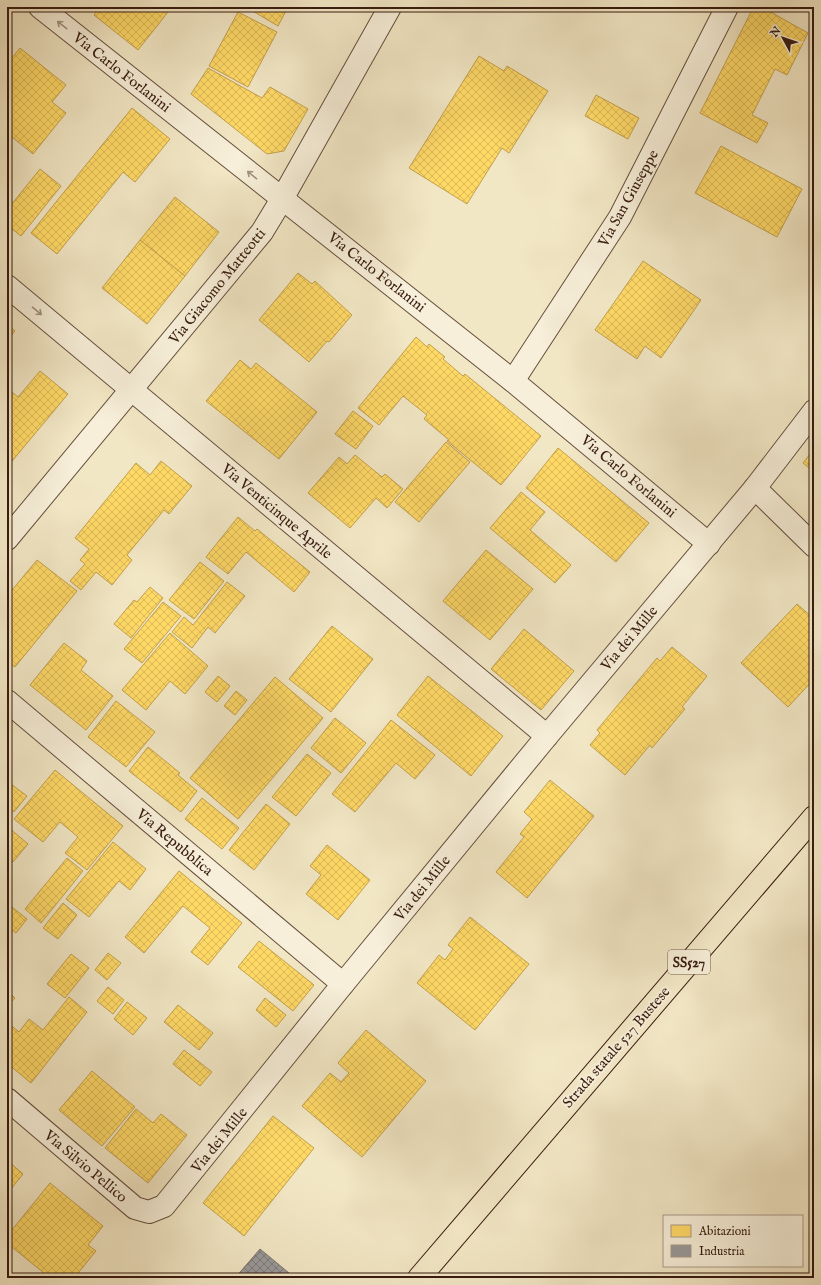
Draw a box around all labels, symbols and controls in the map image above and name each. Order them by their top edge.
north arrow [763,18,803,58]
one-way arrow [57,20,68,29]
text: N [767,24,785,41]
street label: Via Carlo Forlanini [68,28,175,117]
street label: Via San Giuseppe [593,146,663,251]
one-way arrow [246,170,257,179]
street label: Via Giacomo Matteotti [164,225,270,349]
street label: Via Carlo Forlanini [323,228,430,317]
one-way arrow [32,307,42,316]
street label: Via Carlo Forlanini [576,430,680,522]
street label: Via Venticinque Aprile [217,459,336,563]
street label: Via dei Mille [596,602,662,675]
street label: Via Repubblica [132,804,217,880]
street label: Via dei Mille [390,852,455,926]
road number: SS527 [668,950,710,974]
street label: Strada statale 527 Bustese [558,983,674,1112]
street label: Via dei Mille [187,1104,252,1178]
street label: Via Silvio Pellico [39,1125,131,1207]
legend [663,1215,803,1267]
text: Abitazioni [698,1224,751,1239]
text: Industria [699,1244,745,1259]

